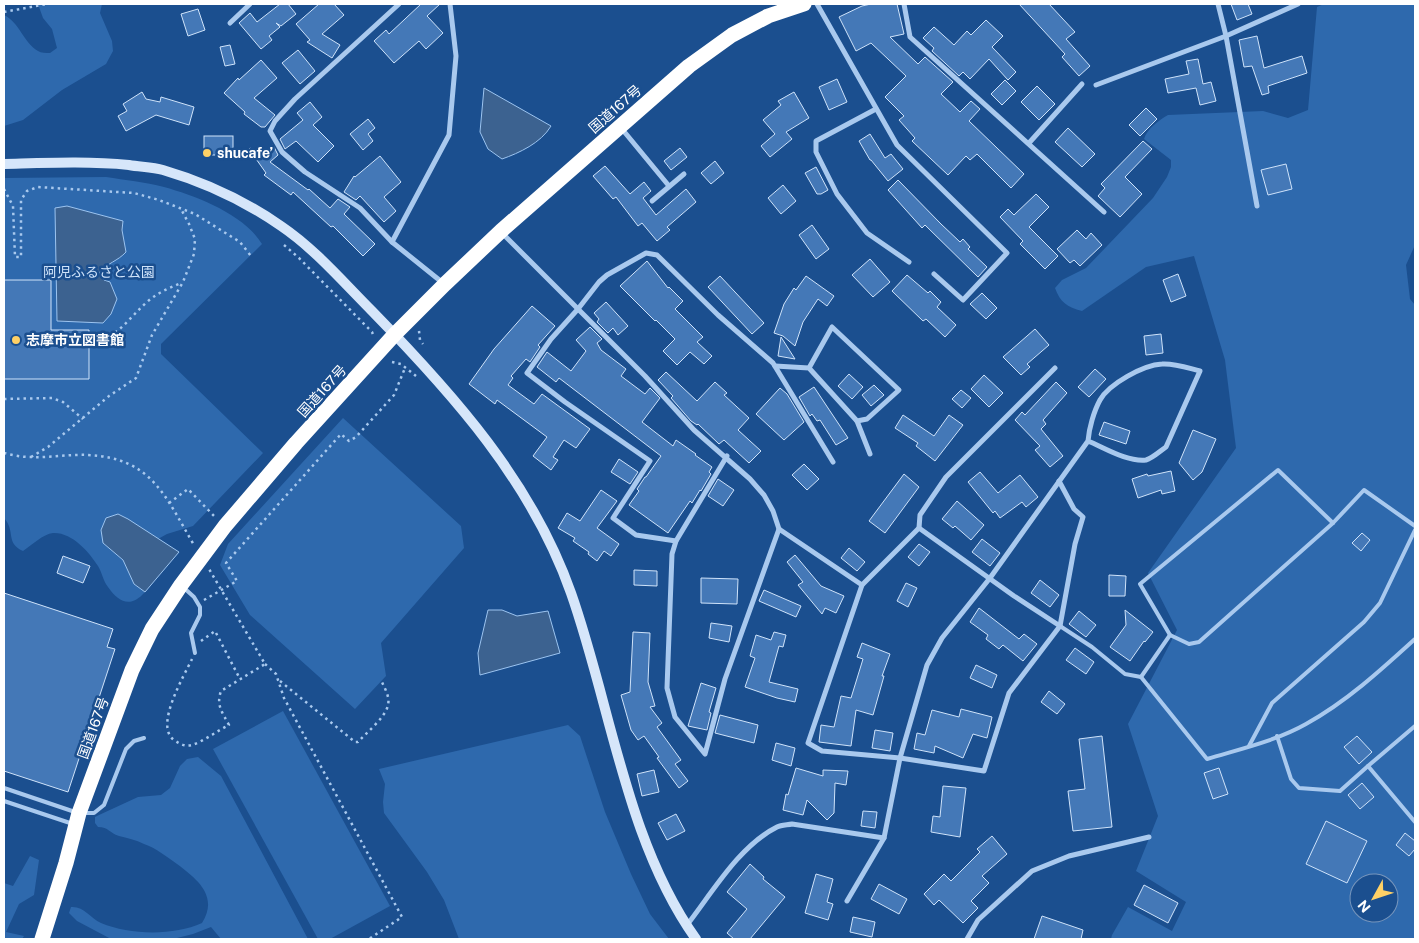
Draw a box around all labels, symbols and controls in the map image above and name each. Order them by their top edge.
street label: 国道167号 [585,82,645,136]
place label: shucafe’ [217,145,273,161]
marker: shucafe’ [201,147,213,159]
park label: 阿児ふるさと公園 [43,264,155,280]
place label: 志摩市立図書館 [26,332,124,348]
marker: 志摩市立図書館 [10,334,22,346]
street label: 国道167号 [294,362,350,420]
street label: 国道167号 [74,695,112,761]
north arrow [1349,873,1399,923]
text: N [1354,897,1374,916]

